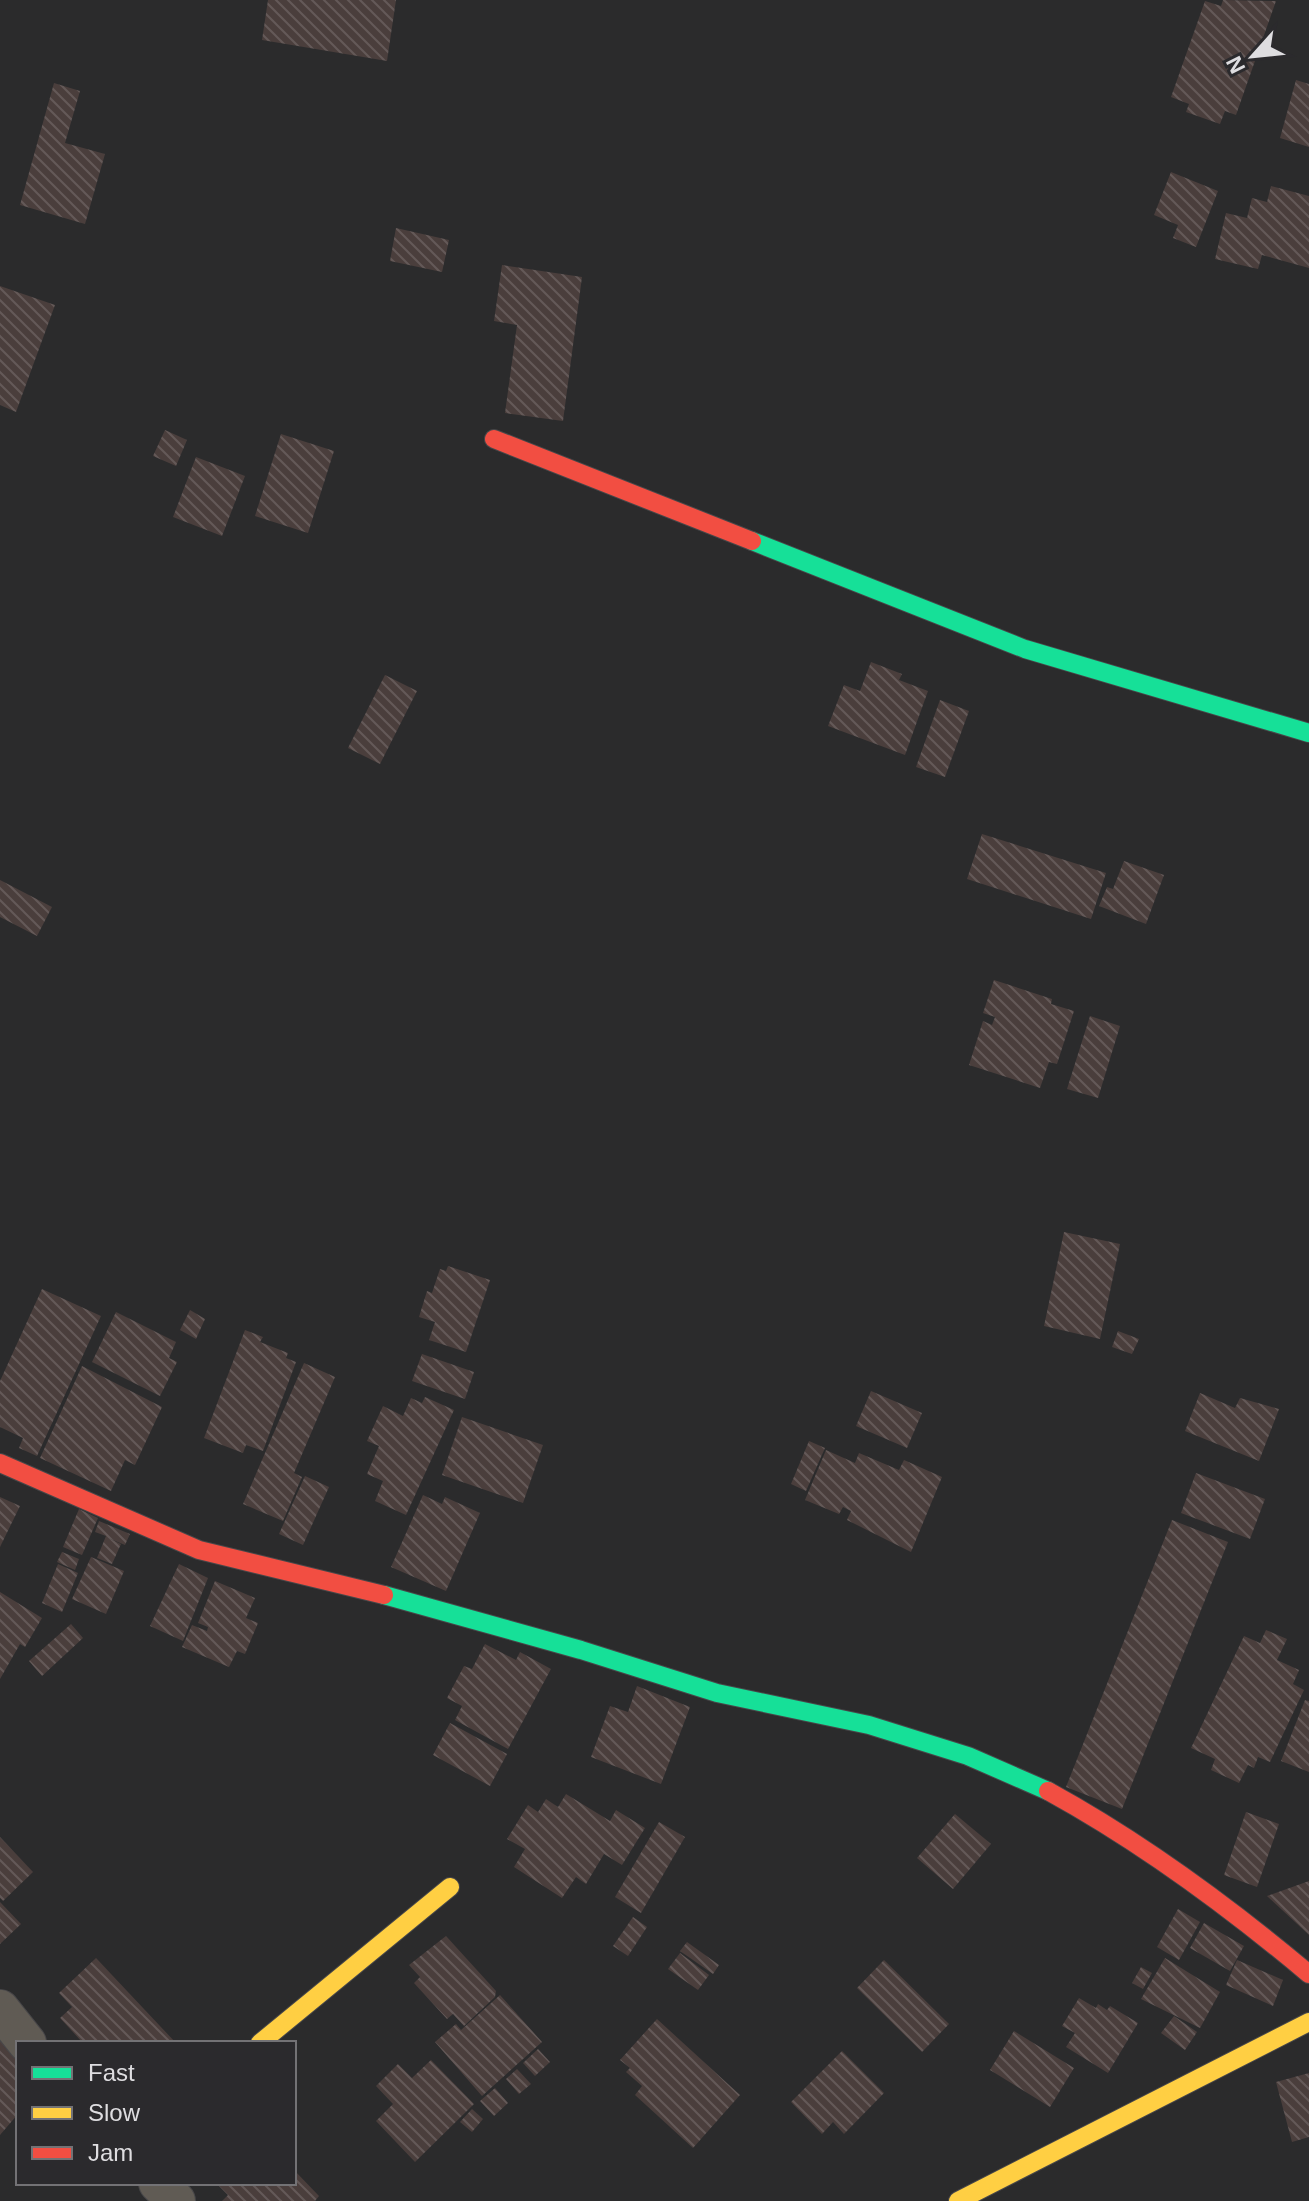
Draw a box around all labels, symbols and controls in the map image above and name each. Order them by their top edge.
north arrow [1213,16,1293,96]
text: N [1221,52,1250,78]
legend [16,2041,296,2185]
text: Fast [88,2059,135,2086]
text: Slow [88,2099,141,2126]
text: Jam [88,2139,133,2166]

